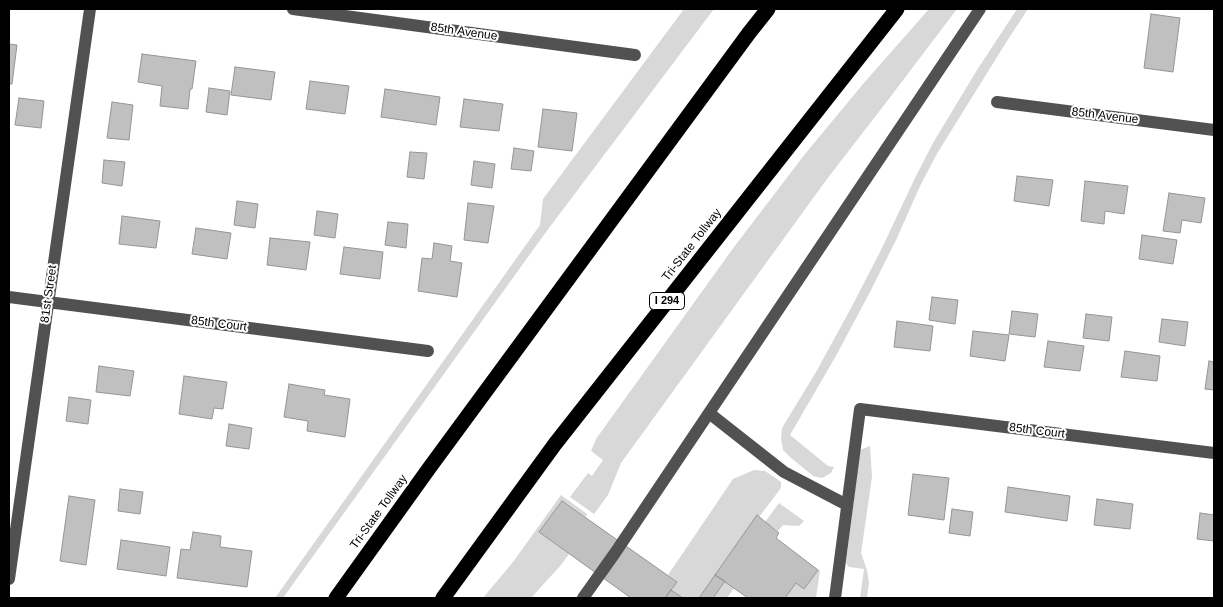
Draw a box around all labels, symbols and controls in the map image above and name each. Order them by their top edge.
street label: 85th Avenue [430,20,498,44]
street label: 85th Avenue [1071,105,1139,127]
street label: Tri-State Tollway [659,206,725,284]
street label: 81st Street [38,264,60,324]
road number: I 294 [650,292,684,310]
street label: 85th Court [190,313,248,335]
street label: 85th Court [1008,420,1066,442]
street label: Tri-State Tollway [347,472,411,552]

